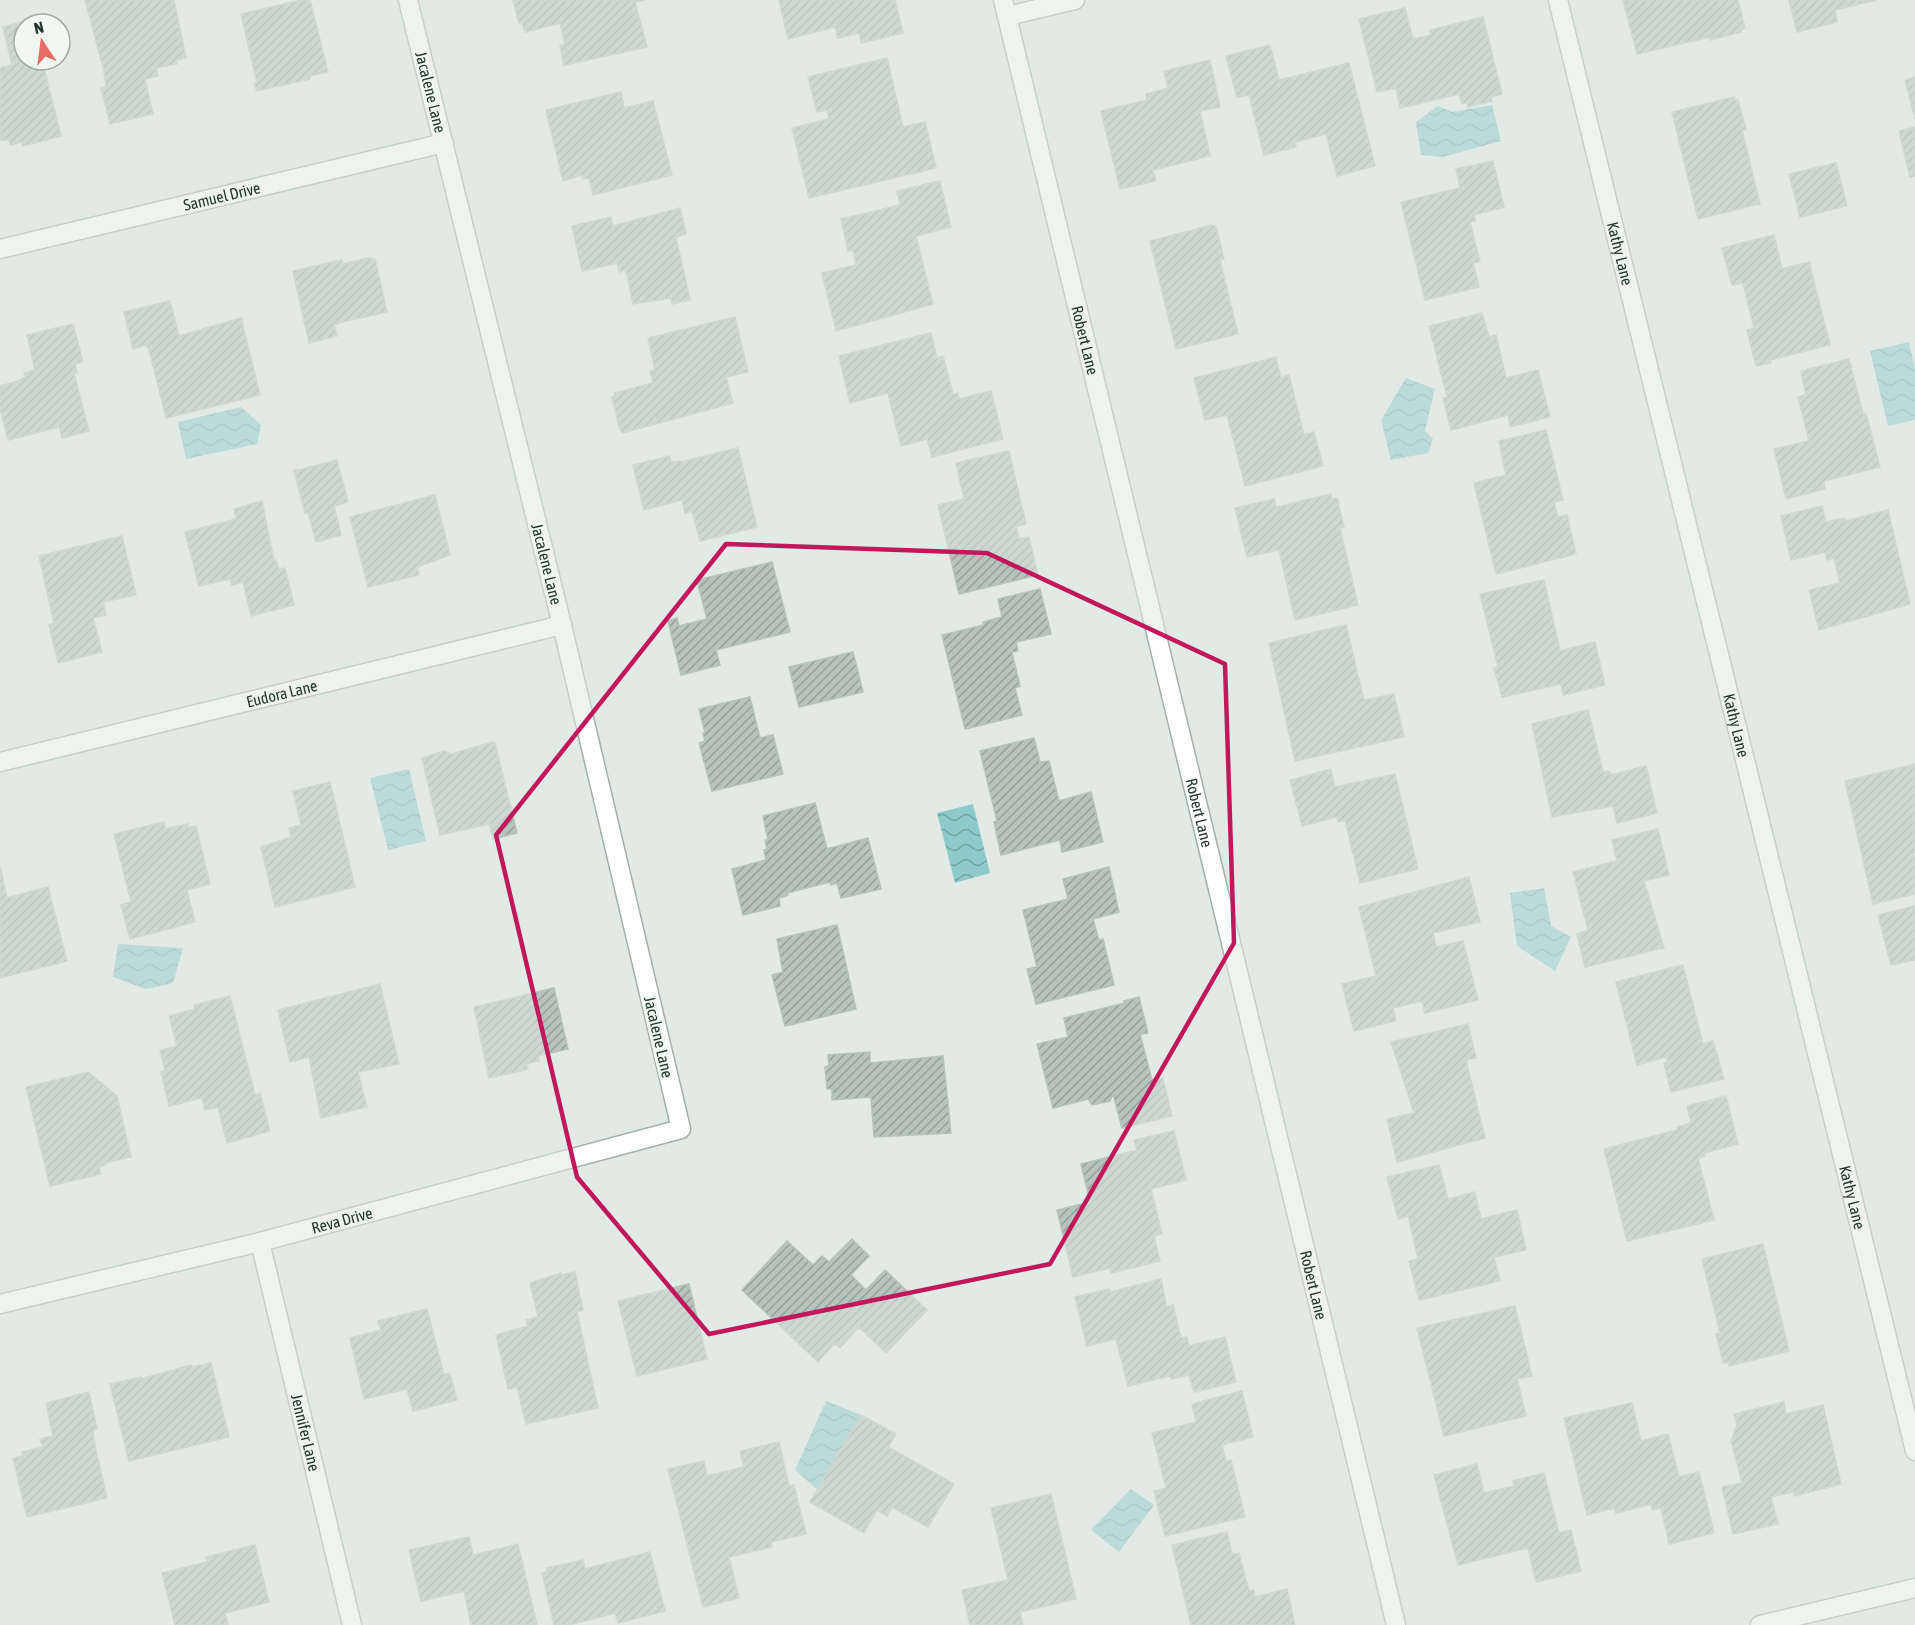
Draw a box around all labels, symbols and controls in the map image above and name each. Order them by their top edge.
north arrow [12,12,72,72]
text: N [32,18,45,37]
street label: Jacalene Lane [412,49,450,135]
street label: Samuel Drive [182,178,262,214]
street label: Kathy Lane [1604,220,1637,287]
street label: Robert Lane [1068,304,1102,377]
street label: Jacalene Lane [528,521,566,607]
street label: Eudora Lane [244,676,319,711]
street label: Kathy Lane [1720,692,1753,759]
street label: Robert Lane [1182,776,1217,849]
street label: Jacalene Lane [641,994,677,1080]
street label: Kathy Lane [1836,1164,1869,1231]
street label: Reva Drive [309,1203,374,1237]
street label: Robert Lane [1297,1249,1331,1321]
street label: Jennifer Lane [288,1392,324,1473]

